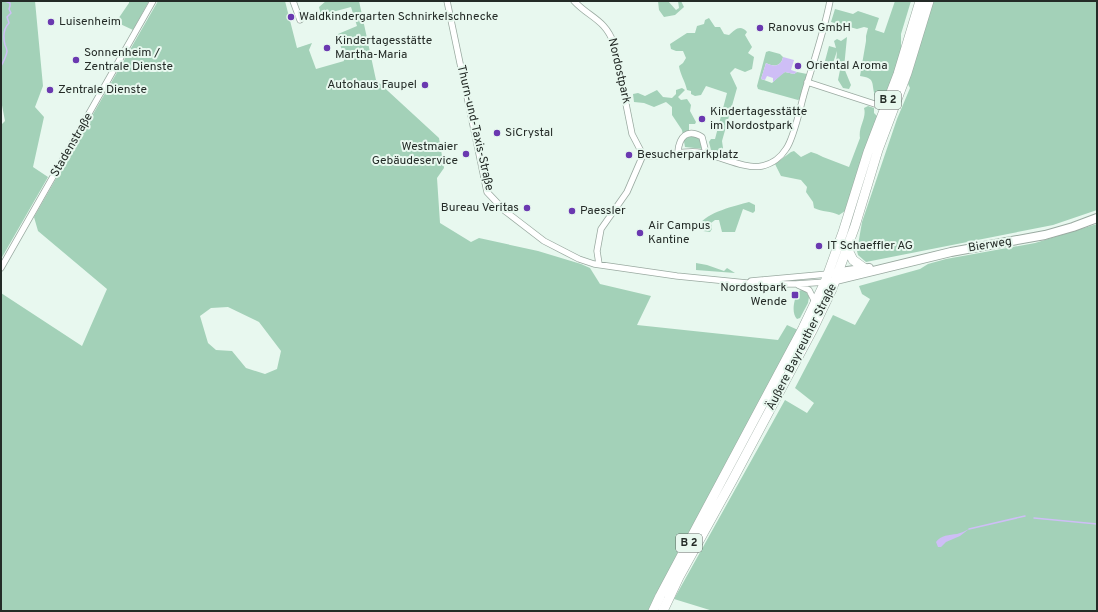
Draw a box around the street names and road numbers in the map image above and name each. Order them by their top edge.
street label: Nordostpark [604,37,634,105]
street label: Thurn-und-Taxis-Straße [453,64,497,192]
road number: B 2 [875,91,901,109]
street label: Stadenstraße [47,110,97,180]
street label: Bierweg [967,234,1013,256]
street label: Äußere Bayreuther Straße [763,281,841,413]
road number: B 2 [676,534,702,552]

